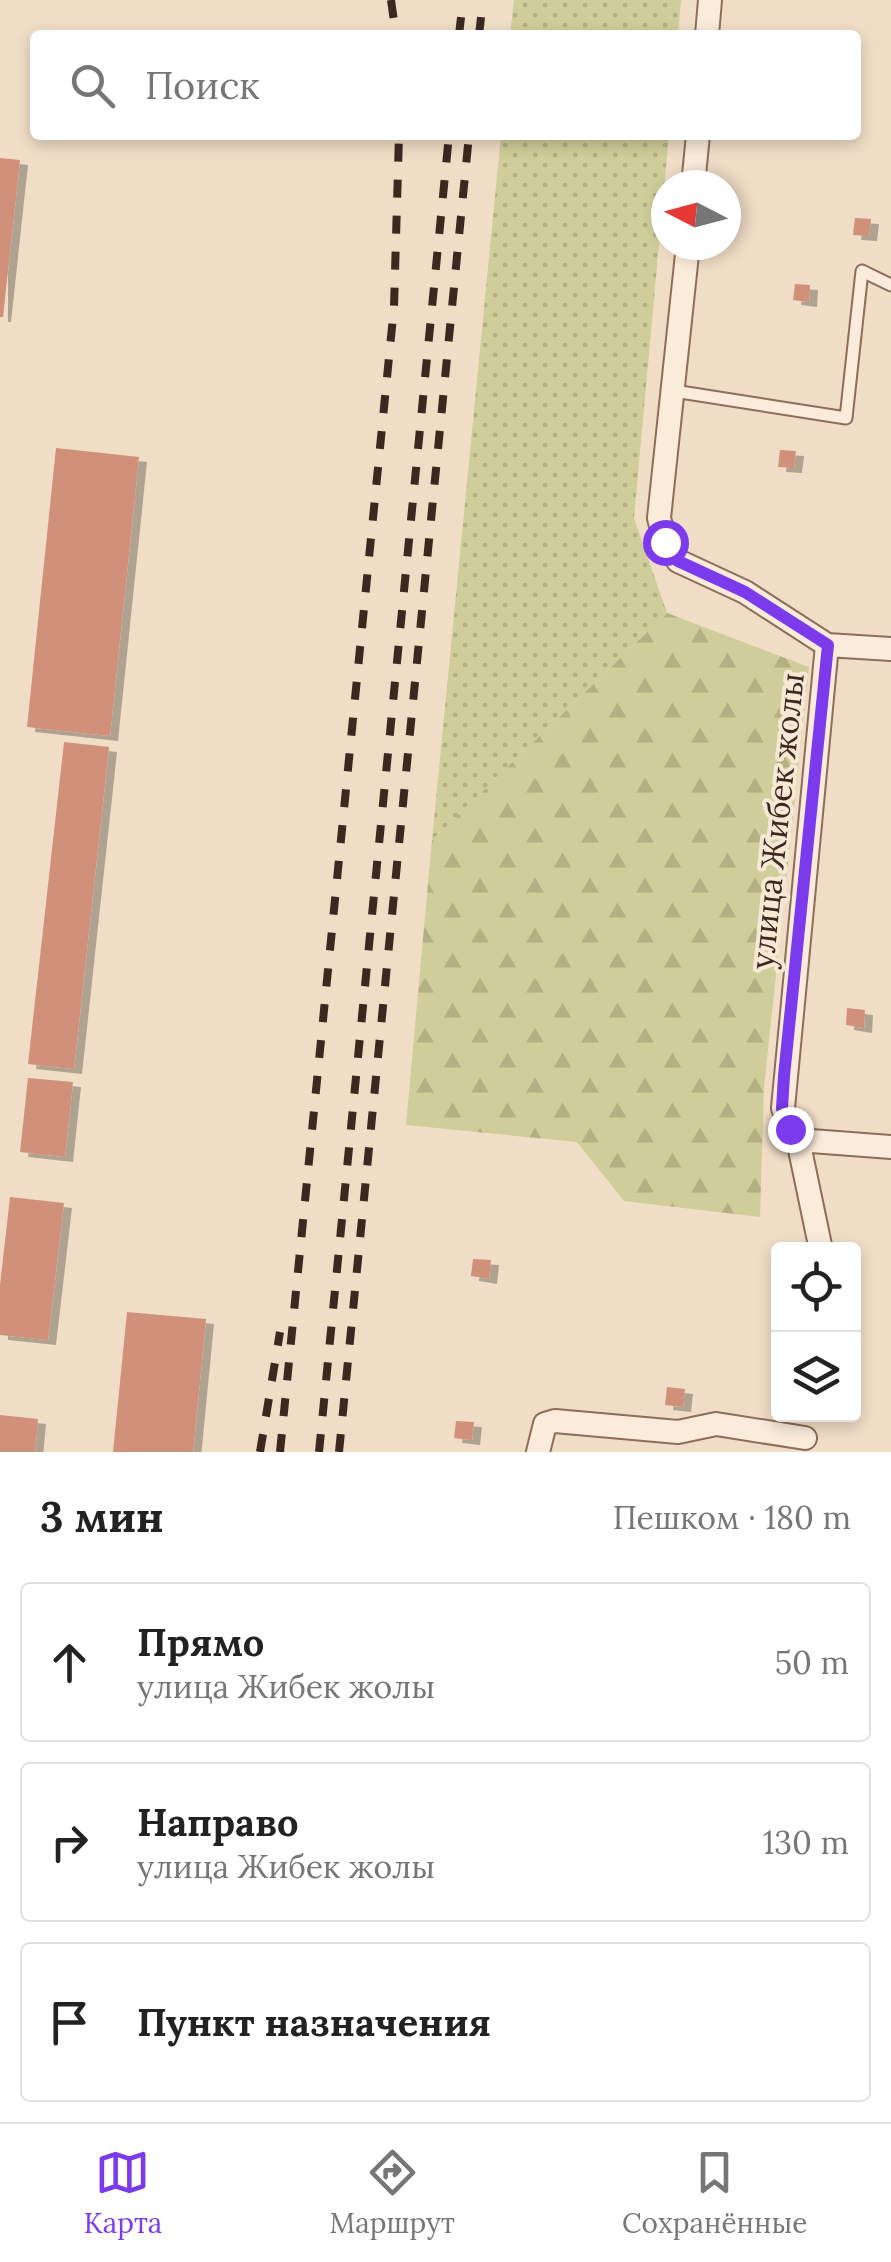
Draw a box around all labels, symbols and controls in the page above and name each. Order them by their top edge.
search box [30,30,861,140]
icon: search [65,58,120,113]
text: Поиск [145,61,260,109]
north arrow [651,170,741,260]
route start [643,520,689,566]
street label: улица Жибек жолы [741,671,813,971]
route end [768,1107,814,1153]
map controls [771,1242,861,1422]
button: locate [771,1242,861,1332]
button: layers [771,1332,861,1422]
text: 3 мин [40,1490,164,1544]
text: Пешком · 180 m [613,1497,851,1538]
text: Прямо [137,1618,264,1666]
icon: ahead [42,1635,97,1690]
text: 50 m [775,1642,849,1683]
text: улица Жибек жолы [137,1666,435,1707]
text: Направо [137,1798,299,1846]
icon: right [42,1815,97,1870]
text: 130 m [763,1822,849,1863]
text: улица Жибек жолы [137,1846,435,1887]
icon: arrive [42,1995,97,2050]
text: Пункт назначения [137,1998,491,2046]
tab: Карта [84,2145,162,2241]
tab: Маршрут [330,2145,455,2241]
tab: Сохранённые [622,2145,807,2241]

